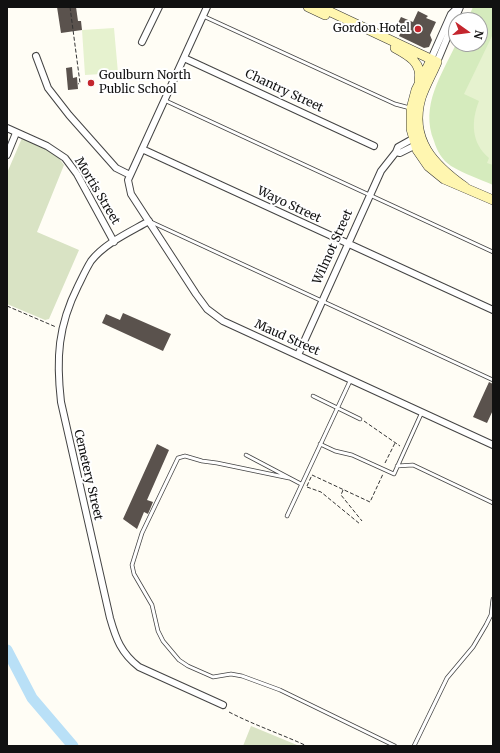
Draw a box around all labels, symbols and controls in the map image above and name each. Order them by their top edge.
north arrow [448,12,488,52]
place label: Gordon Hotel [333,22,410,36]
marker: Gordon Hotel [413,24,423,34]
text: N [471,29,487,41]
street label: Chantry Street [243,67,325,115]
place label: Goulburn North Public School [99,69,191,97]
marker: Goulburn North Public School [86,78,96,88]
street label: Mortis Street [71,155,123,227]
street label: Wayo Street [255,184,323,226]
street label: Wilmot Street [310,207,356,287]
street label: Maud Street [252,317,322,359]
street label: Cemetery Street [71,428,105,522]

